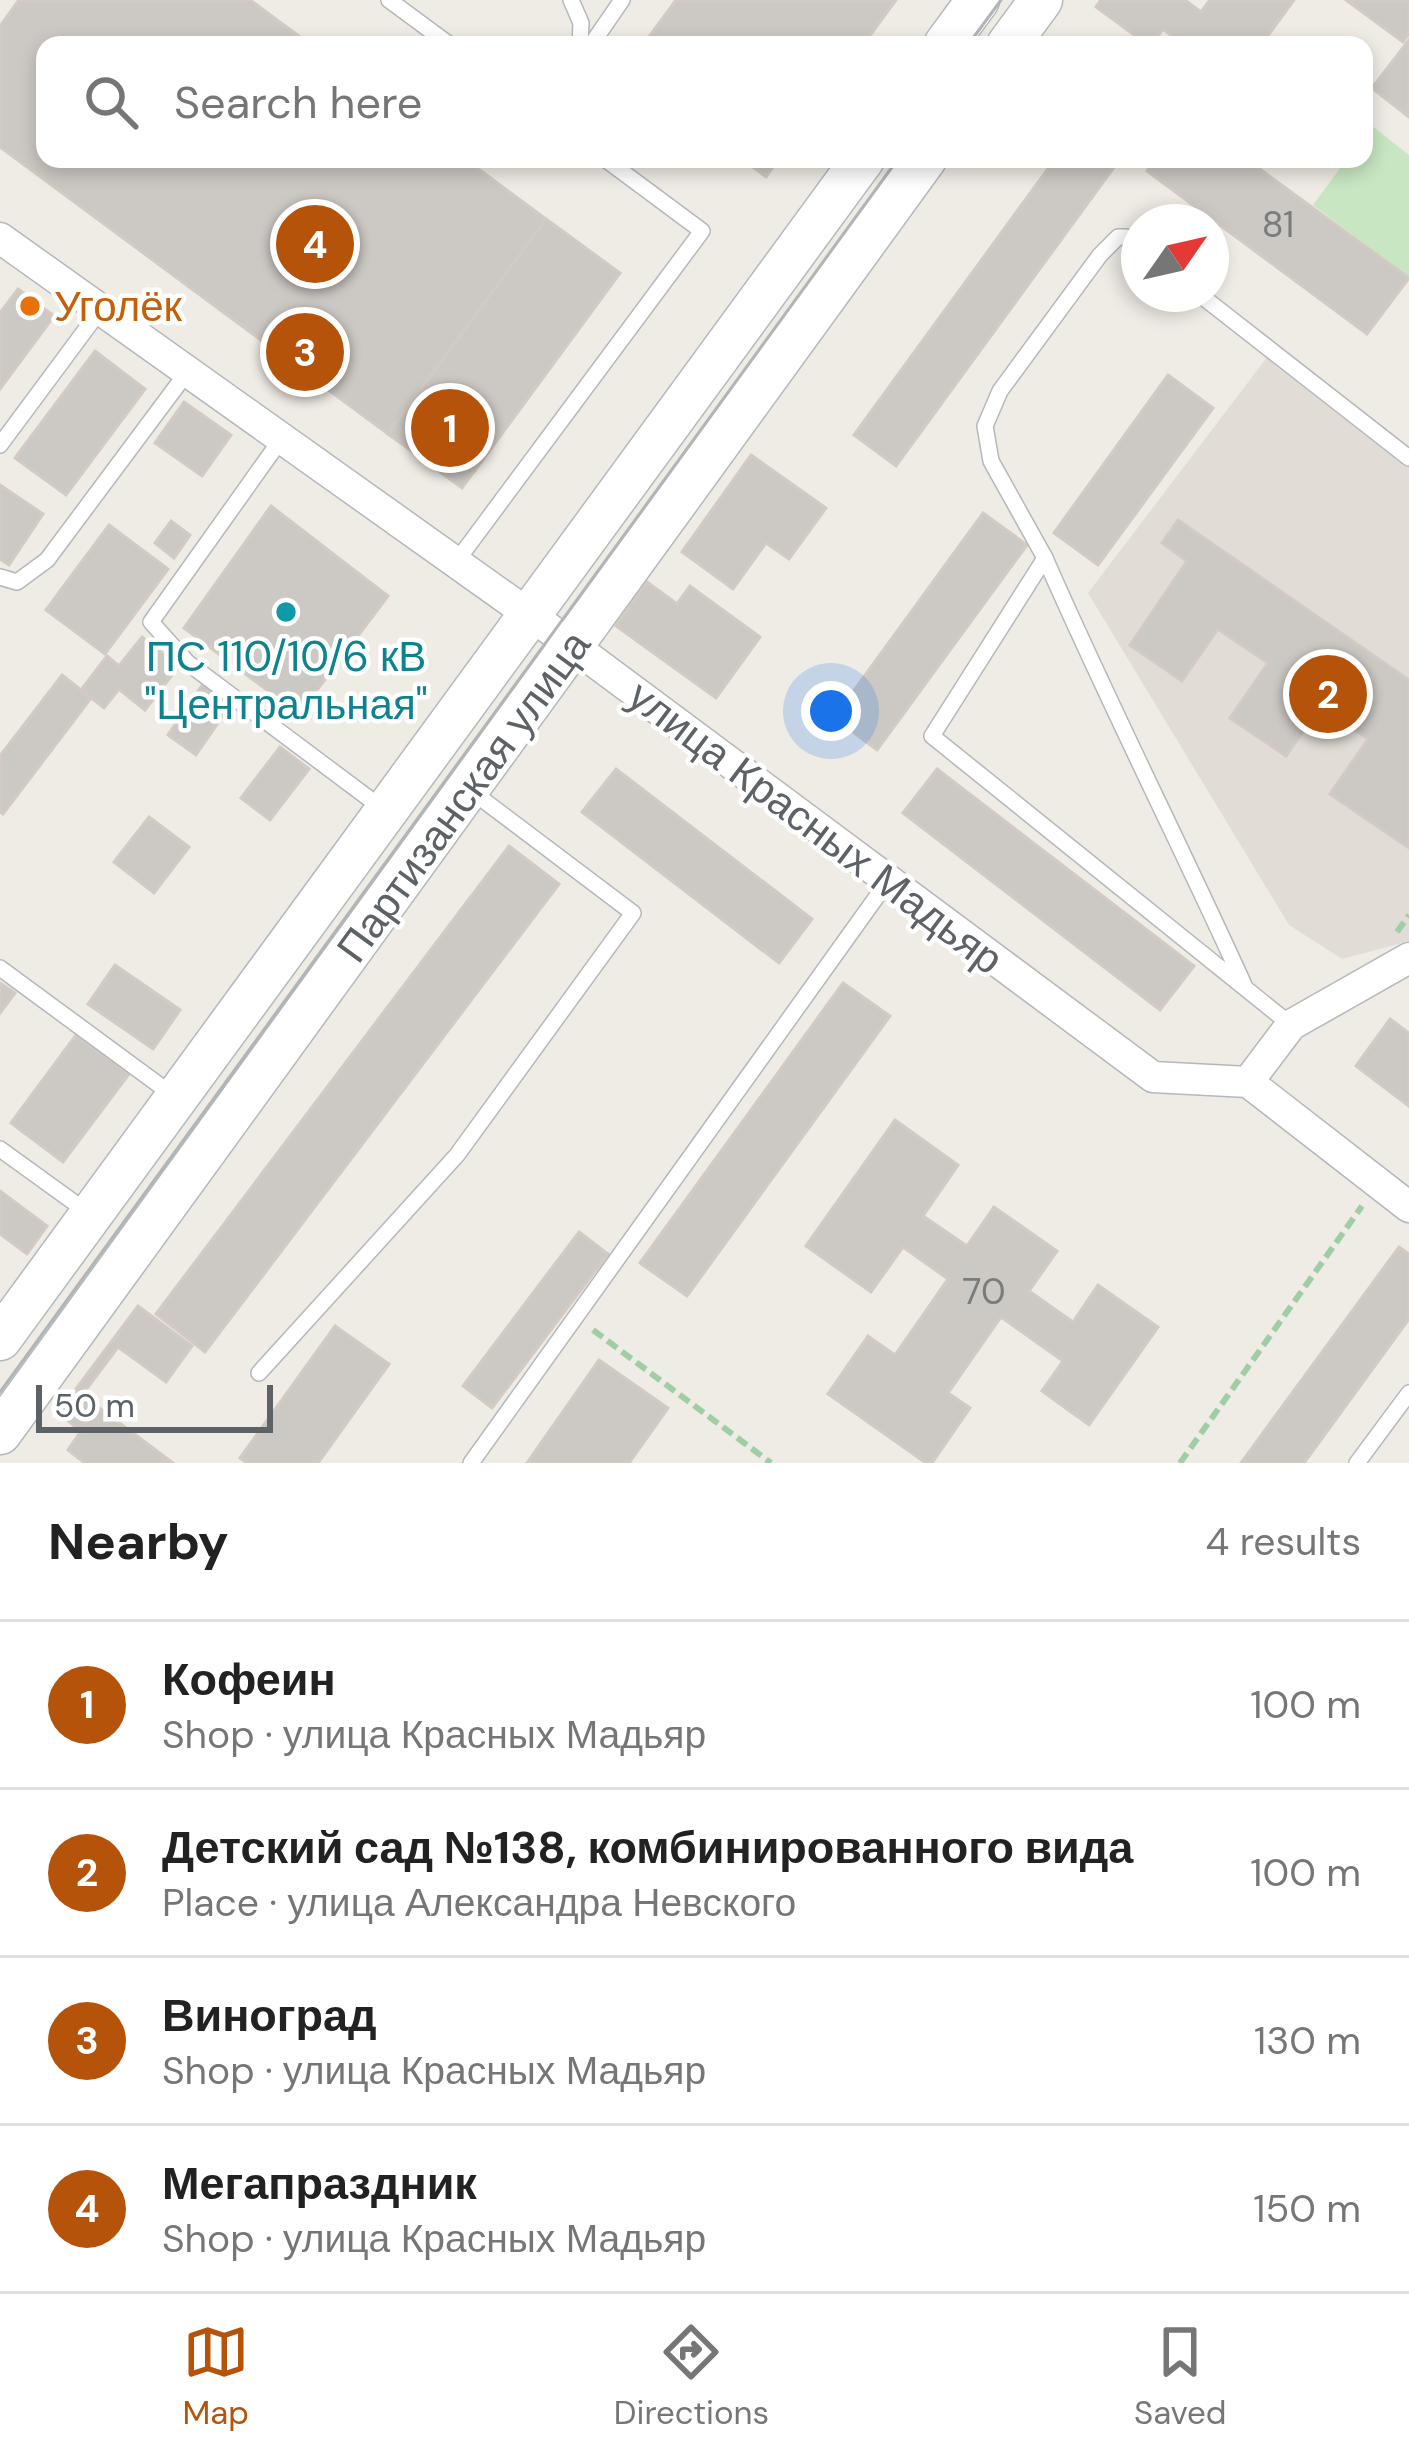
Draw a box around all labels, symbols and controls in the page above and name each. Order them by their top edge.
search box [36,36,1373,168]
icon: search [78,69,144,135]
text: Search here [174,73,422,132]
pin: 4 [276,199,354,289]
house number: 81 [1262,201,1294,248]
north arrow [1121,204,1229,312]
place label: Уголёк [54,279,182,334]
marker: Уголёк [17,293,43,319]
pin: 3 [266,307,344,397]
pin: 1 [411,383,489,473]
marker: ПС 110/10/6 кВ "Центральная" [273,599,299,625]
street label: Партизанская улица [324,619,603,973]
place label: ПС 110/10/6 кВ "Центральная" [144,629,428,732]
pin: 2 [1289,649,1367,739]
street label: улица Красных Мадьяр [617,668,1014,986]
your location [801,681,861,741]
house number: 70 [962,1268,1006,1315]
scale bar [36,1379,273,1432]
text: 50 m [54,1384,135,1427]
text: Nearby [48,1508,229,1575]
text: 4 results [1206,1516,1361,1567]
text: Кофеин [162,1650,336,1709]
text: 1 [80,1679,94,1730]
text: 100 m [1250,1679,1361,1730]
text: Shop · улица Красных Мадьяр [162,1709,706,1760]
text: Детский сад №138, комбинированного вида [162,1818,1133,1877]
text: 2 [76,1847,98,1898]
text: 100 m [1250,1847,1361,1898]
text: Place · улица Александра Невского [162,1877,796,1928]
text: Виноград [162,1986,377,2045]
text: 3 [75,2015,99,2066]
text: 130 m [1254,2015,1361,2066]
text: Shop · улица Красных Мадьяр [162,2045,706,2096]
text: Мегапраздник [162,2154,477,2213]
text: 4 [74,2183,100,2234]
text: 150 m [1253,2183,1361,2234]
text: Shop · улица Красных Мадьяр [162,2213,706,2264]
tab: Map [182,2319,249,2434]
tab: Directions [614,2319,769,2434]
tab: Saved [1134,2319,1227,2434]

